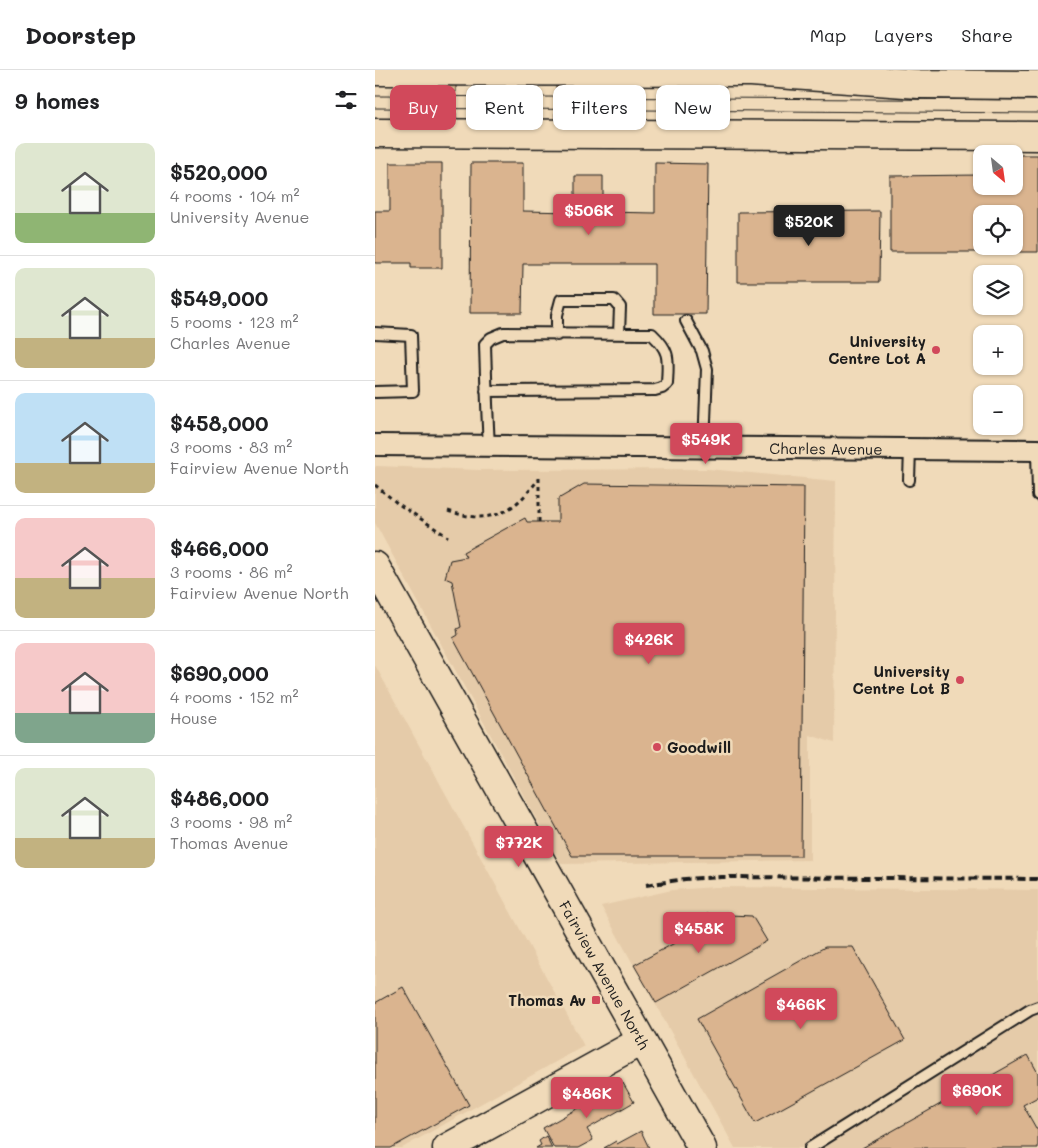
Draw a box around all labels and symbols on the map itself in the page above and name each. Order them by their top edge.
north arrow [973,145,1023,195]
pin: $506K [554,194,624,236]
pin: $520K [774,204,844,247]
place label: University Centre Lot A [828,331,926,368]
marker: University Centre Lot A [930,344,942,356]
pin: $549K [671,422,741,465]
street label: Charles Avenue [769,438,883,459]
pin: $426K [614,622,684,665]
place label: University Centre Lot B [853,661,950,698]
marker: University Centre Lot B [954,674,966,686]
place label: Goodwill [667,737,731,757]
marker: Goodwill [651,741,663,753]
pin: $772K [484,826,554,868]
street label: Fairview Avenue North [555,897,654,1053]
pin: $458K [664,912,734,954]
pin: $466K [766,988,836,1030]
place label: Thomas Av [508,990,586,1010]
marker: Thomas Av [590,994,602,1006]
pin: $690K [942,1074,1012,1116]
pin: $486K [552,1076,622,1119]

